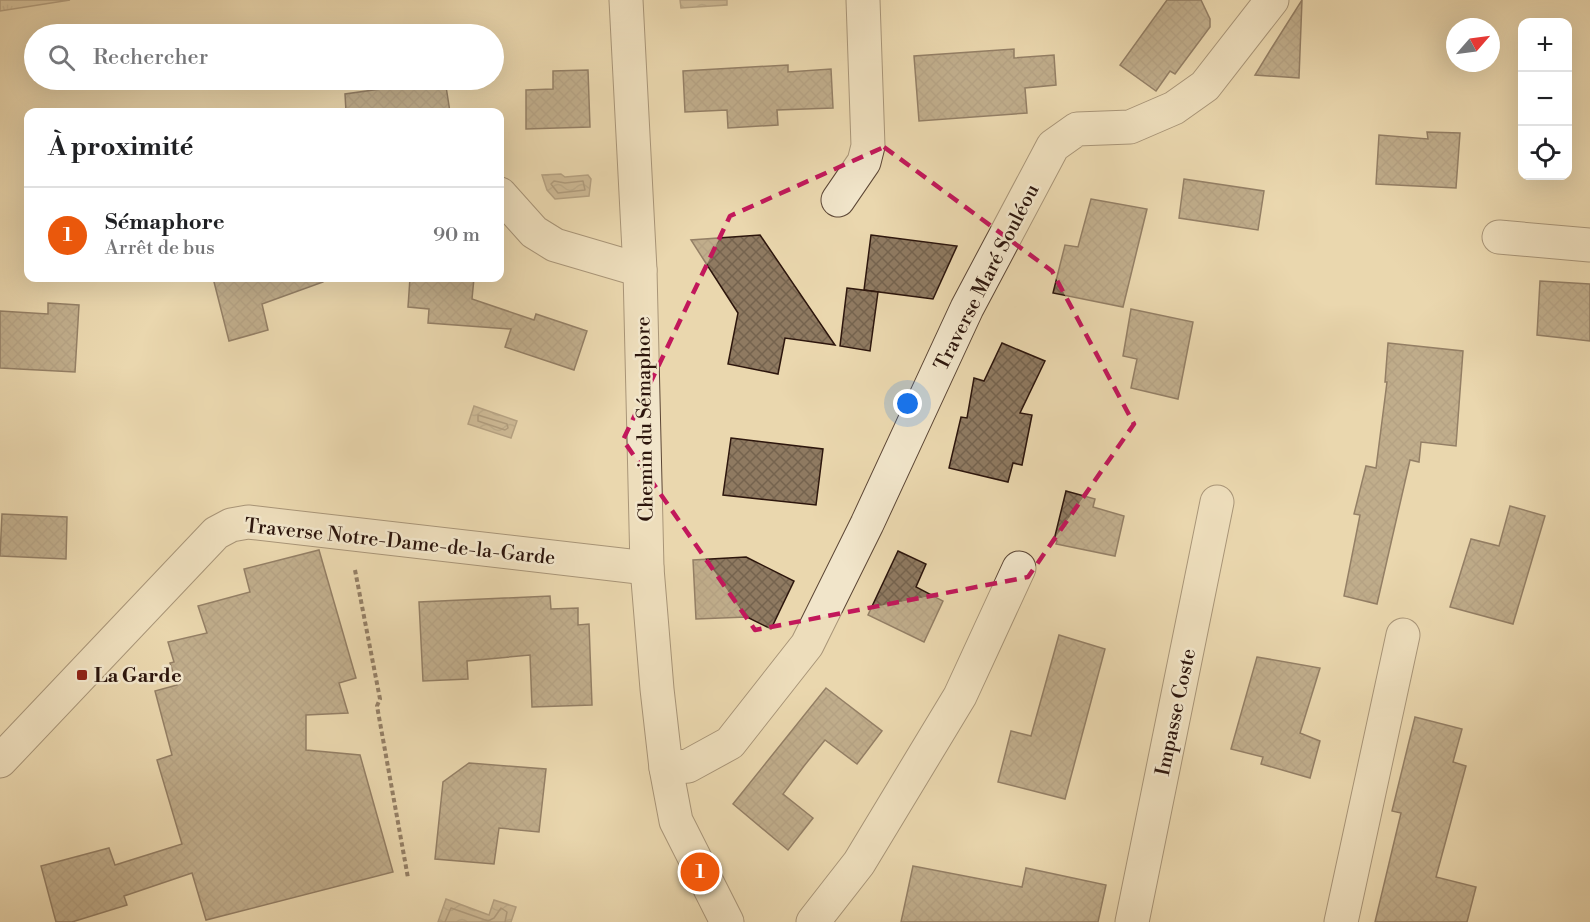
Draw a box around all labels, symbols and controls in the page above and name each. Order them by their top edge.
north arrow [1446,18,1500,72]
map controls [1518,18,1572,180]
button: + [1518,18,1572,72]
search box [24,24,504,90]
icon: search [45,41,78,74]
text: Rechercher [93,44,208,71]
button: − [1518,72,1572,126]
button: locate [1518,126,1572,180]
text: À proximité [48,131,193,163]
street label: Traverse Maré Souléou [929,180,1046,375]
text: Sémaphore [105,209,225,236]
text: 1 [63,223,72,248]
text: 90 m [433,223,480,248]
text: Arrêt de bus [105,236,215,261]
street label: Chemin du Sémaphore [631,316,660,522]
your location [893,389,922,418]
street label: Traverse Notre-Dame-de-la-Garde [243,514,556,571]
street label: Impasse Coste [1151,646,1202,778]
place label: La Garde [94,664,182,689]
marker: La Garde [75,668,89,682]
pin: 1 [680,850,720,894]

